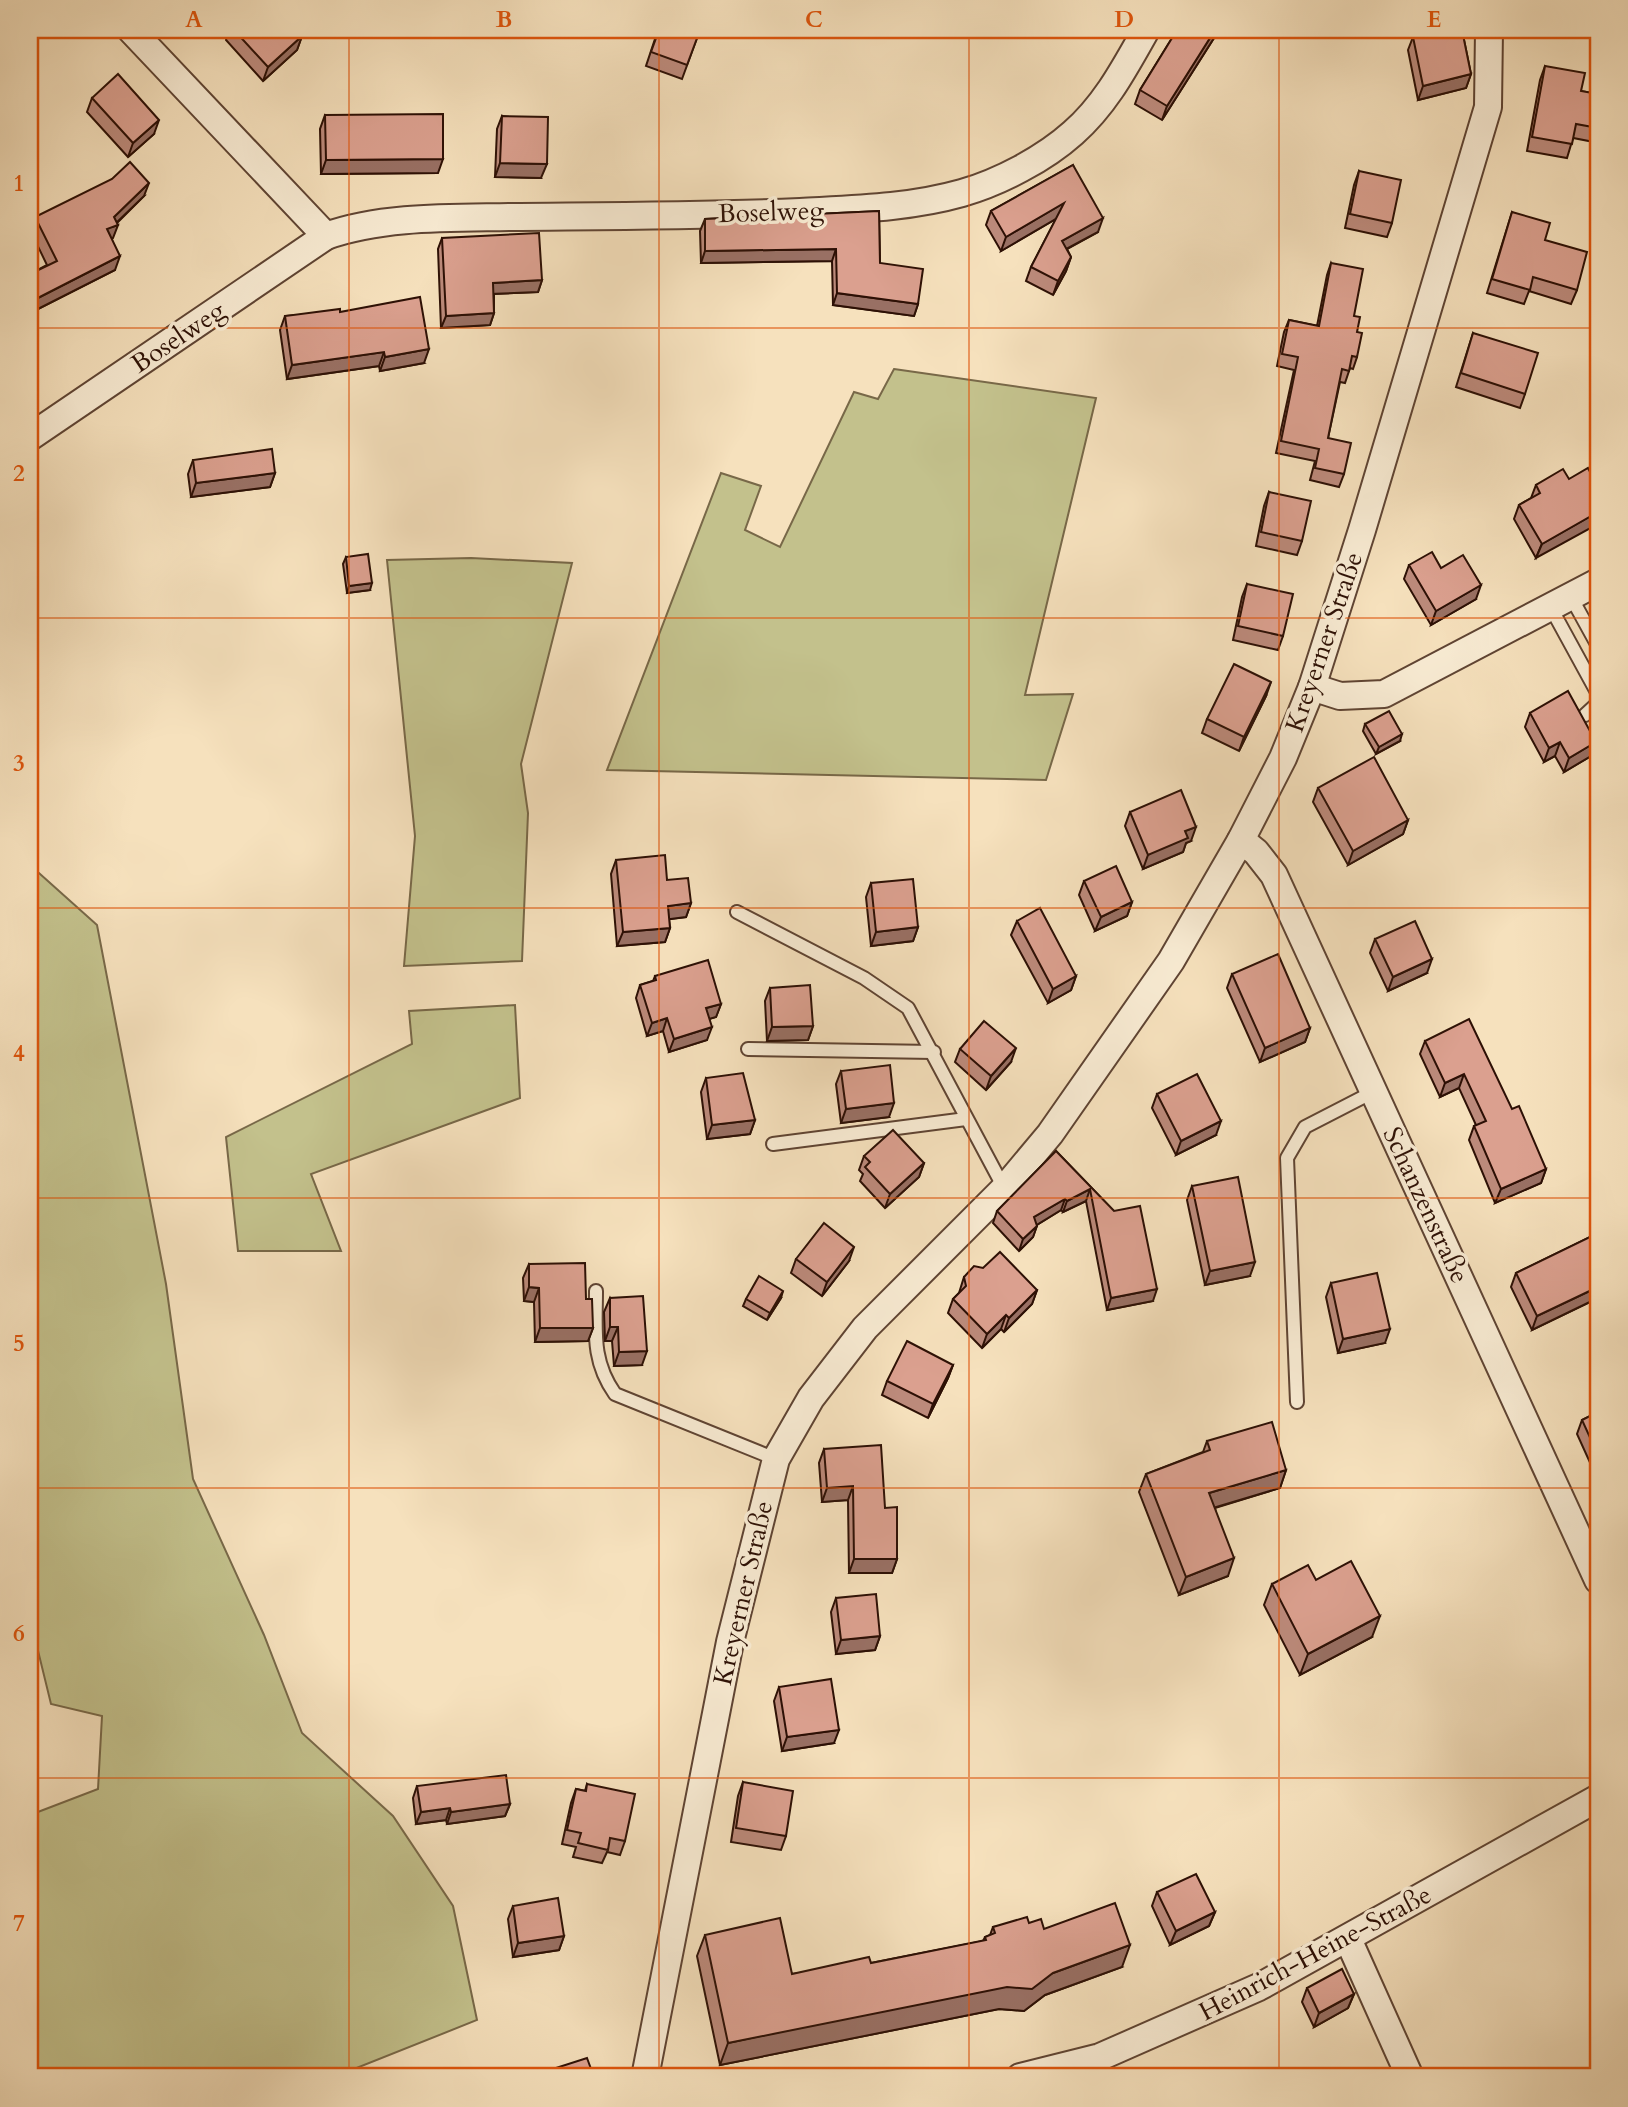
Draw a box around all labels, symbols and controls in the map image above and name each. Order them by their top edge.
text: A [185,4,203,35]
text: B [496,4,512,35]
text: C [805,4,823,35]
text: D [1114,4,1134,35]
text: E [1427,4,1441,35]
text: 1 [13,168,25,199]
street label: Boselweg [717,193,825,231]
street label: Boselweg [124,293,232,381]
text: 2 [13,458,25,489]
street label: Kreyerner Straße [1277,547,1371,737]
text: 3 [13,748,25,779]
text: 4 [13,1038,25,1069]
street label: Schanzenstraße [1375,1121,1477,1289]
text: 5 [13,1328,25,1359]
street label: Kreyerner Straße [705,1497,781,1689]
text: 6 [13,1618,25,1649]
street label: Heinrich-Heine-Straße [1193,1877,1437,2029]
text: 7 [13,1908,25,1939]

